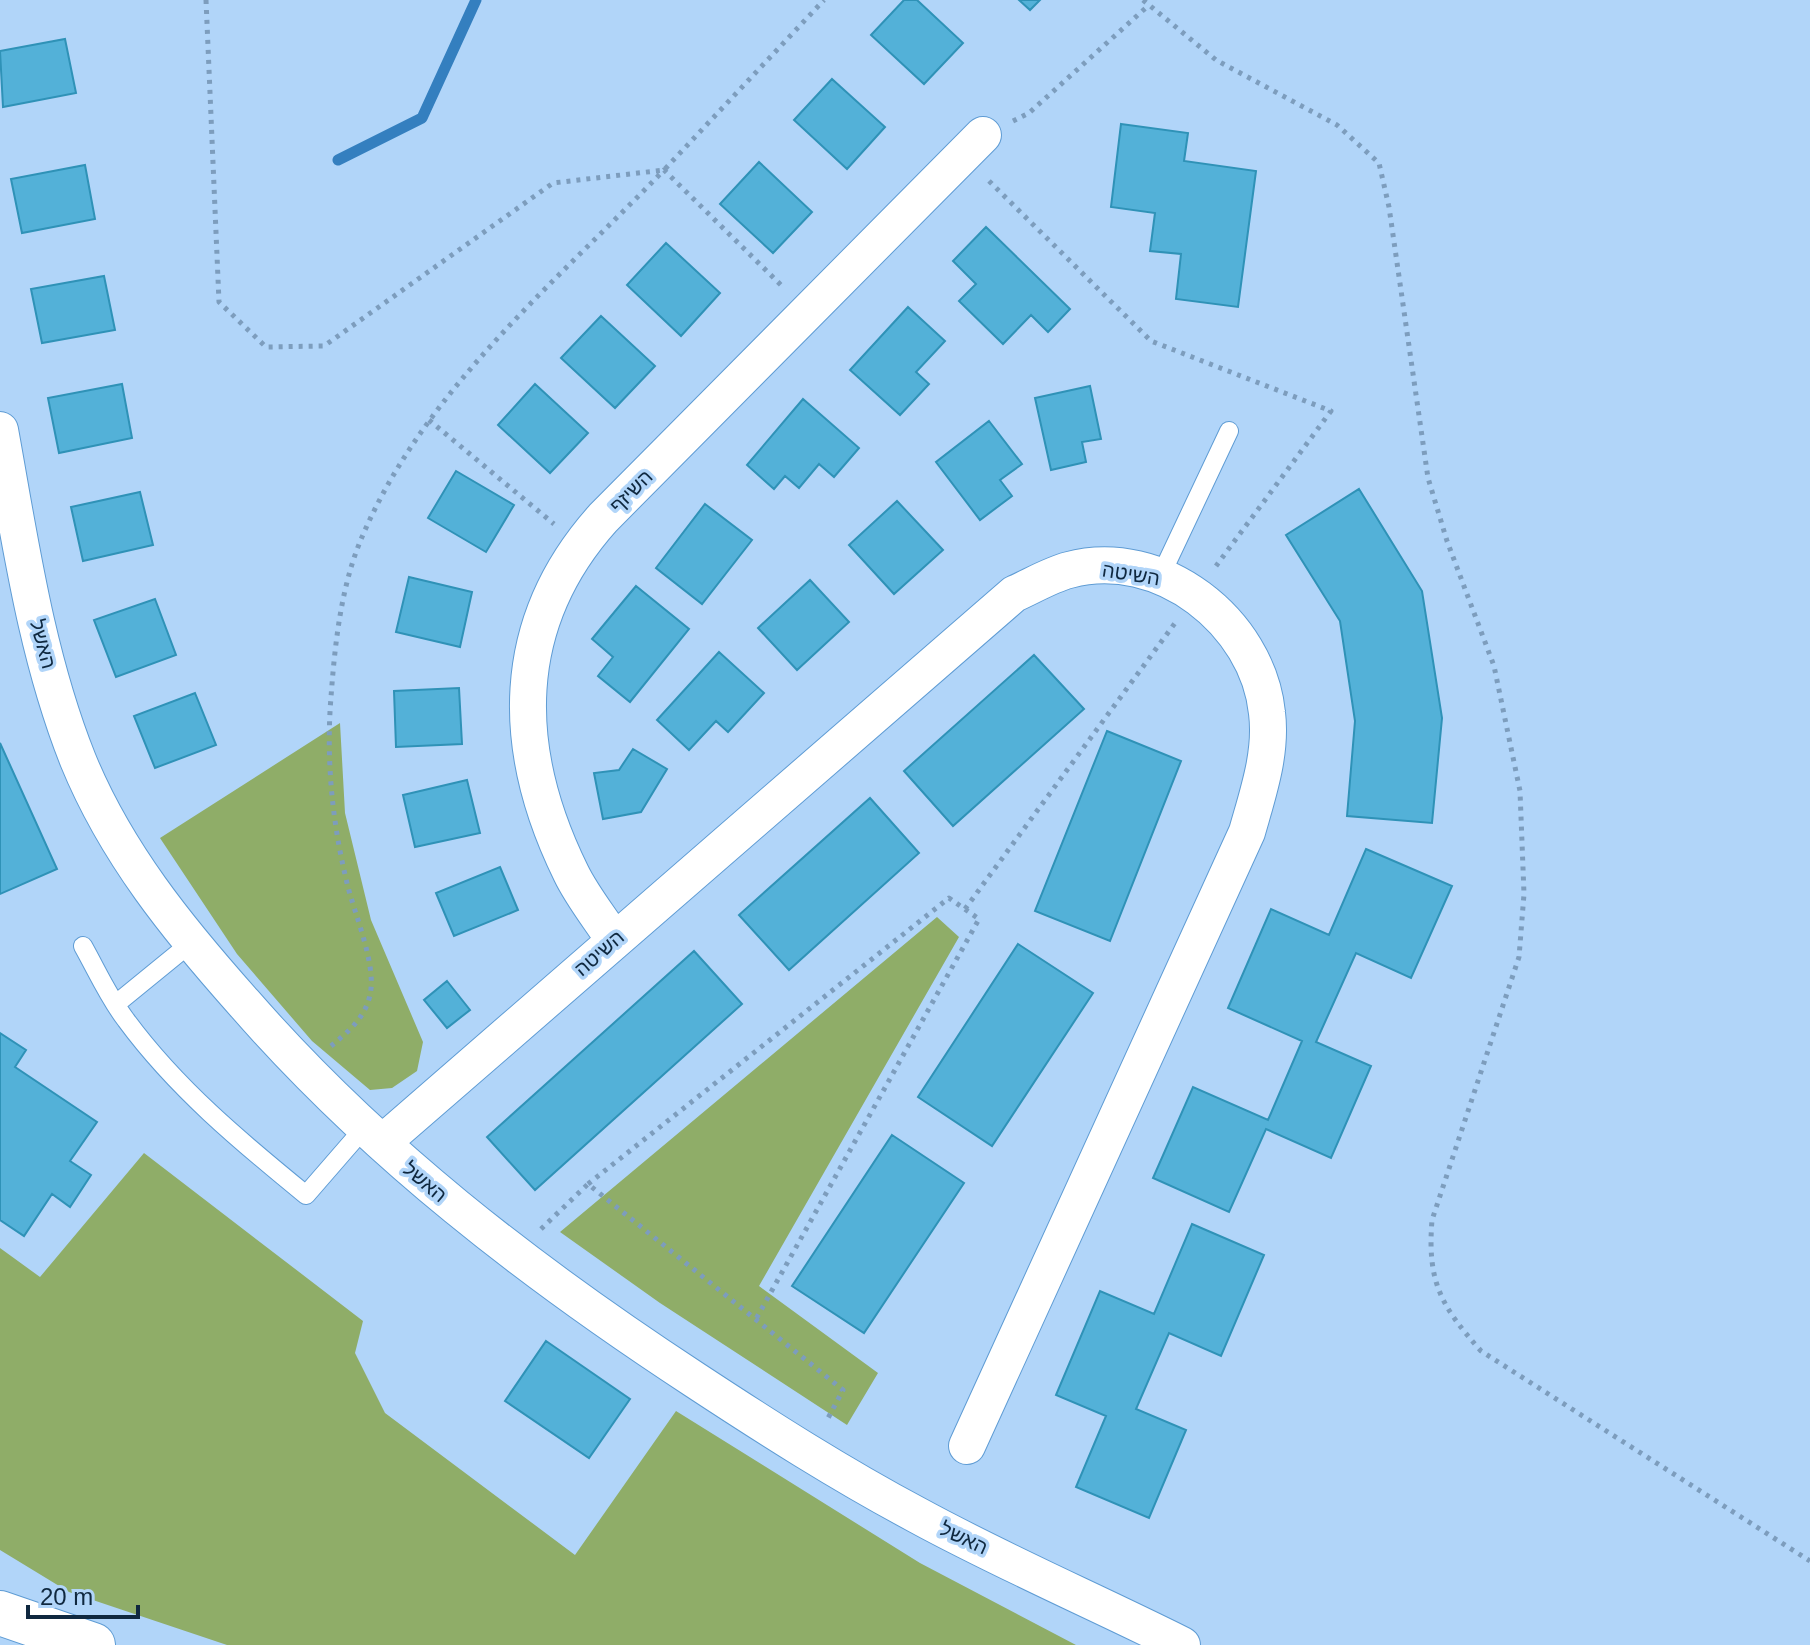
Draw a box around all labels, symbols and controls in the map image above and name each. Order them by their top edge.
street label: השיזף [605,465,657,517]
street label: השיטה [1101,559,1161,589]
street label: האשל [26,617,60,671]
street label: השיטה [570,926,628,980]
street label: האשל [399,1157,451,1207]
street label: האשל [937,1517,991,1559]
scale bar [28,1569,138,1619]
text: 20 m [40,1583,93,1610]

